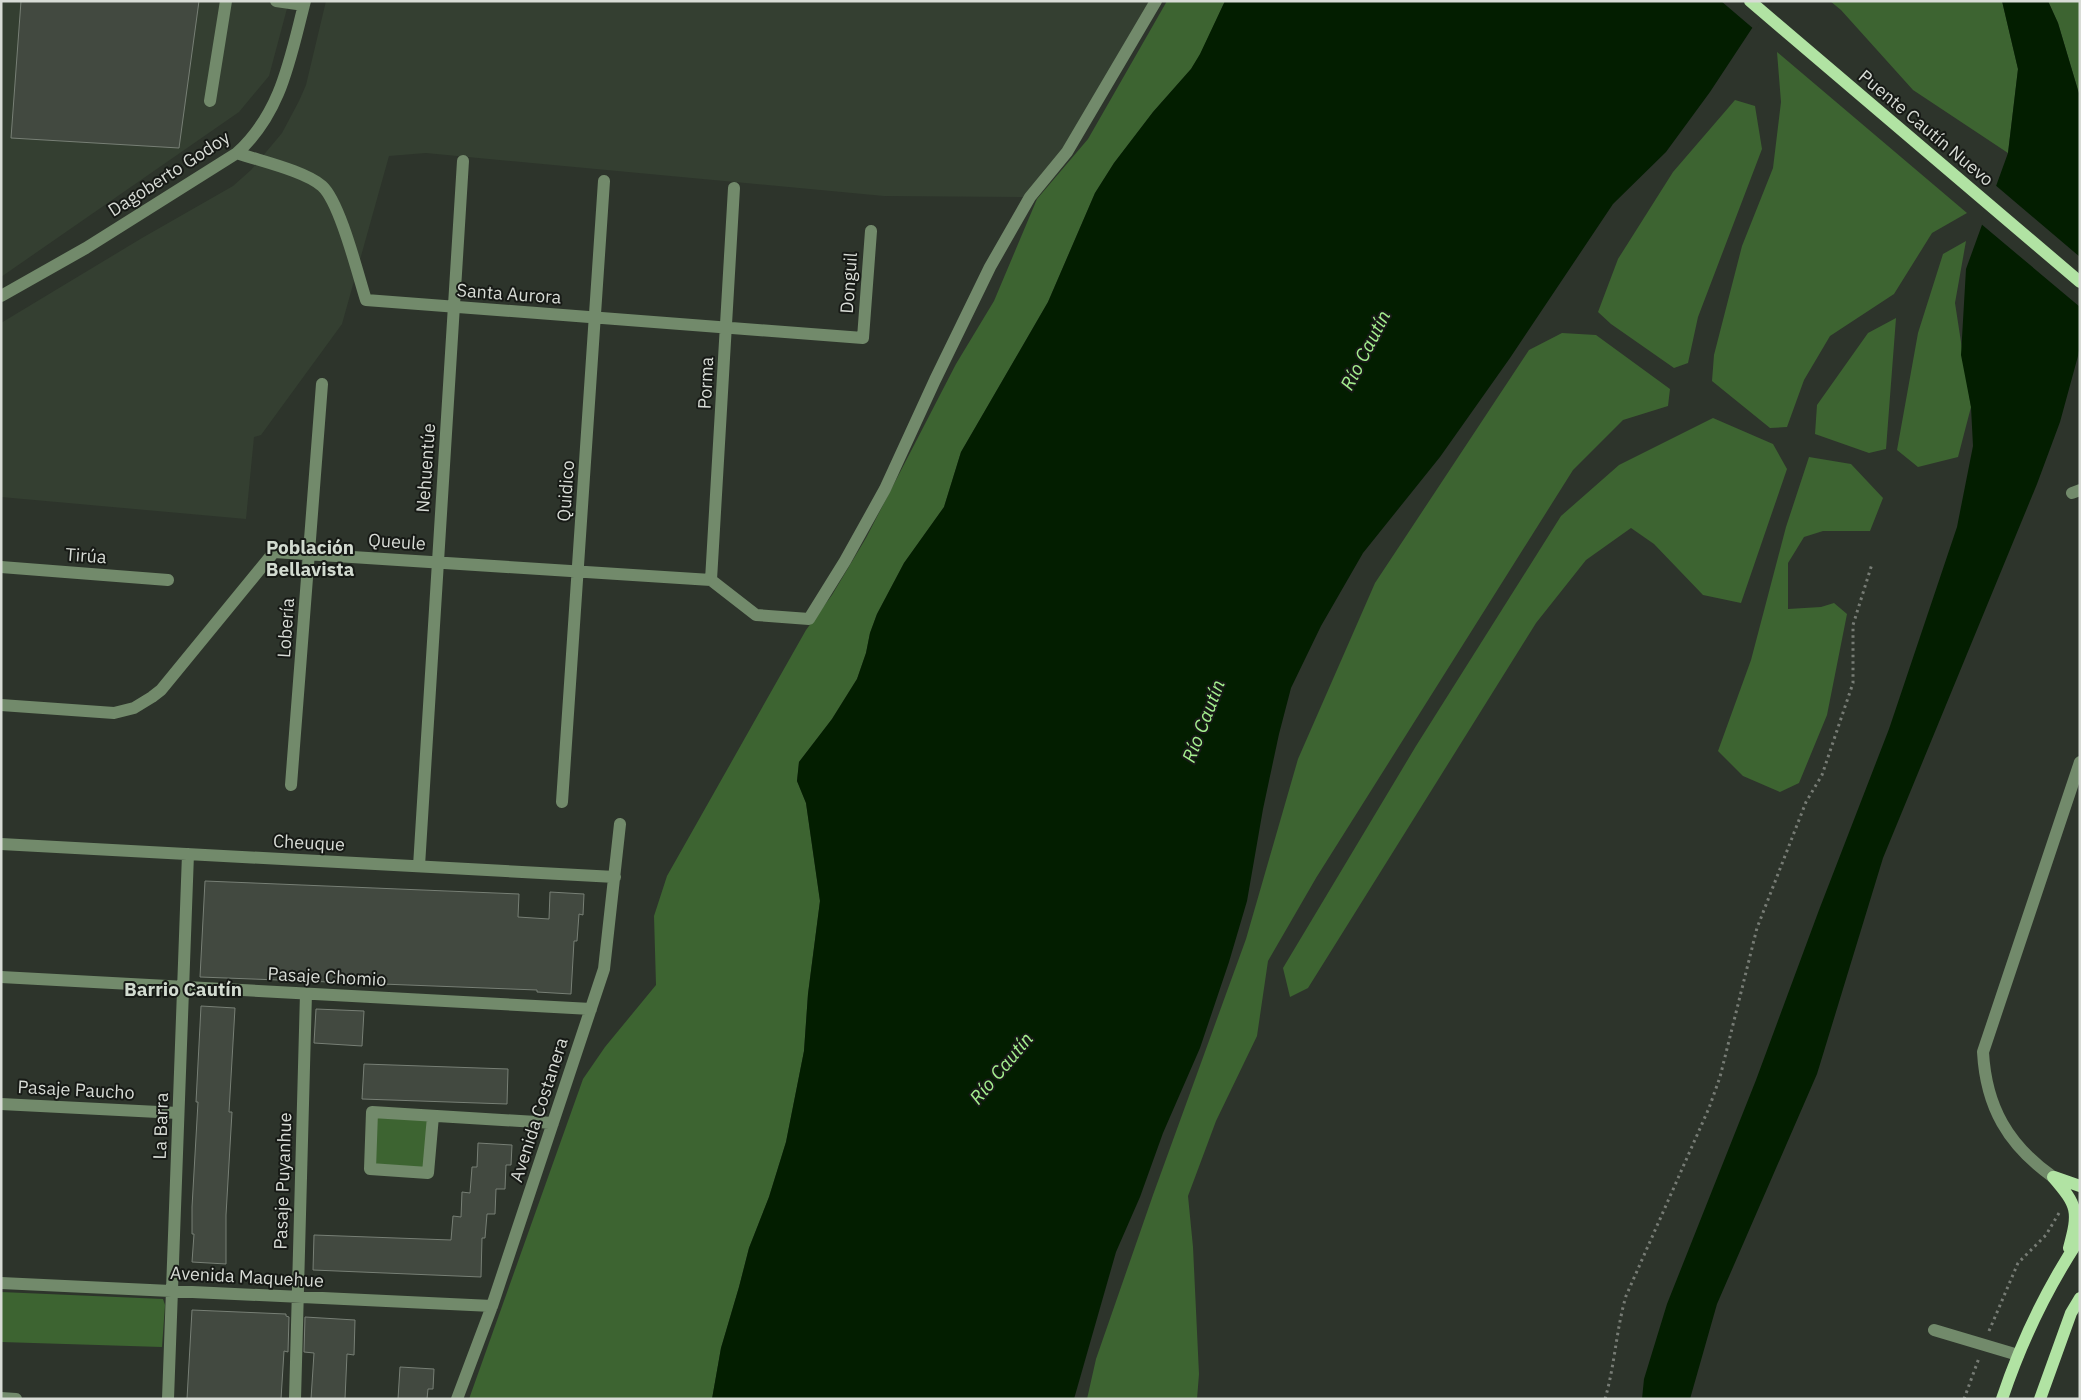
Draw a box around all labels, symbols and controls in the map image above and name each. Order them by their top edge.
street label: Puente Cautín Nuevo [1854,64,1999,191]
street label: Dagoberto Godoy [103,126,234,222]
street label: Donguil [835,251,862,314]
street label: Santa Aurora [456,278,563,309]
water label: Río Cautín [1335,306,1395,394]
street label: Porma [693,356,718,410]
street label: Nehuentúe [411,422,440,513]
street label: Quidico [552,460,579,522]
street label: Queule [367,528,427,555]
district label: Población Bellavista [266,535,354,581]
street label: Tirúa [65,543,108,568]
street label: Lobería [272,597,299,659]
water label: Río Cautín [1176,676,1230,766]
street label: Cheuque [272,829,346,856]
street label: Pasaje Chomio [267,962,387,991]
district label: Barrio Cautín [124,977,242,1001]
water label: Río Cautín [964,1027,1038,1109]
street label: Avenida Costanera [504,1034,573,1185]
street label: Pasaje Paucho [17,1075,135,1104]
street label: La Barra [148,1092,173,1160]
street label: Pasaje Puyanhue [269,1112,296,1250]
street label: Avenida Maquehue [170,1261,325,1292]

